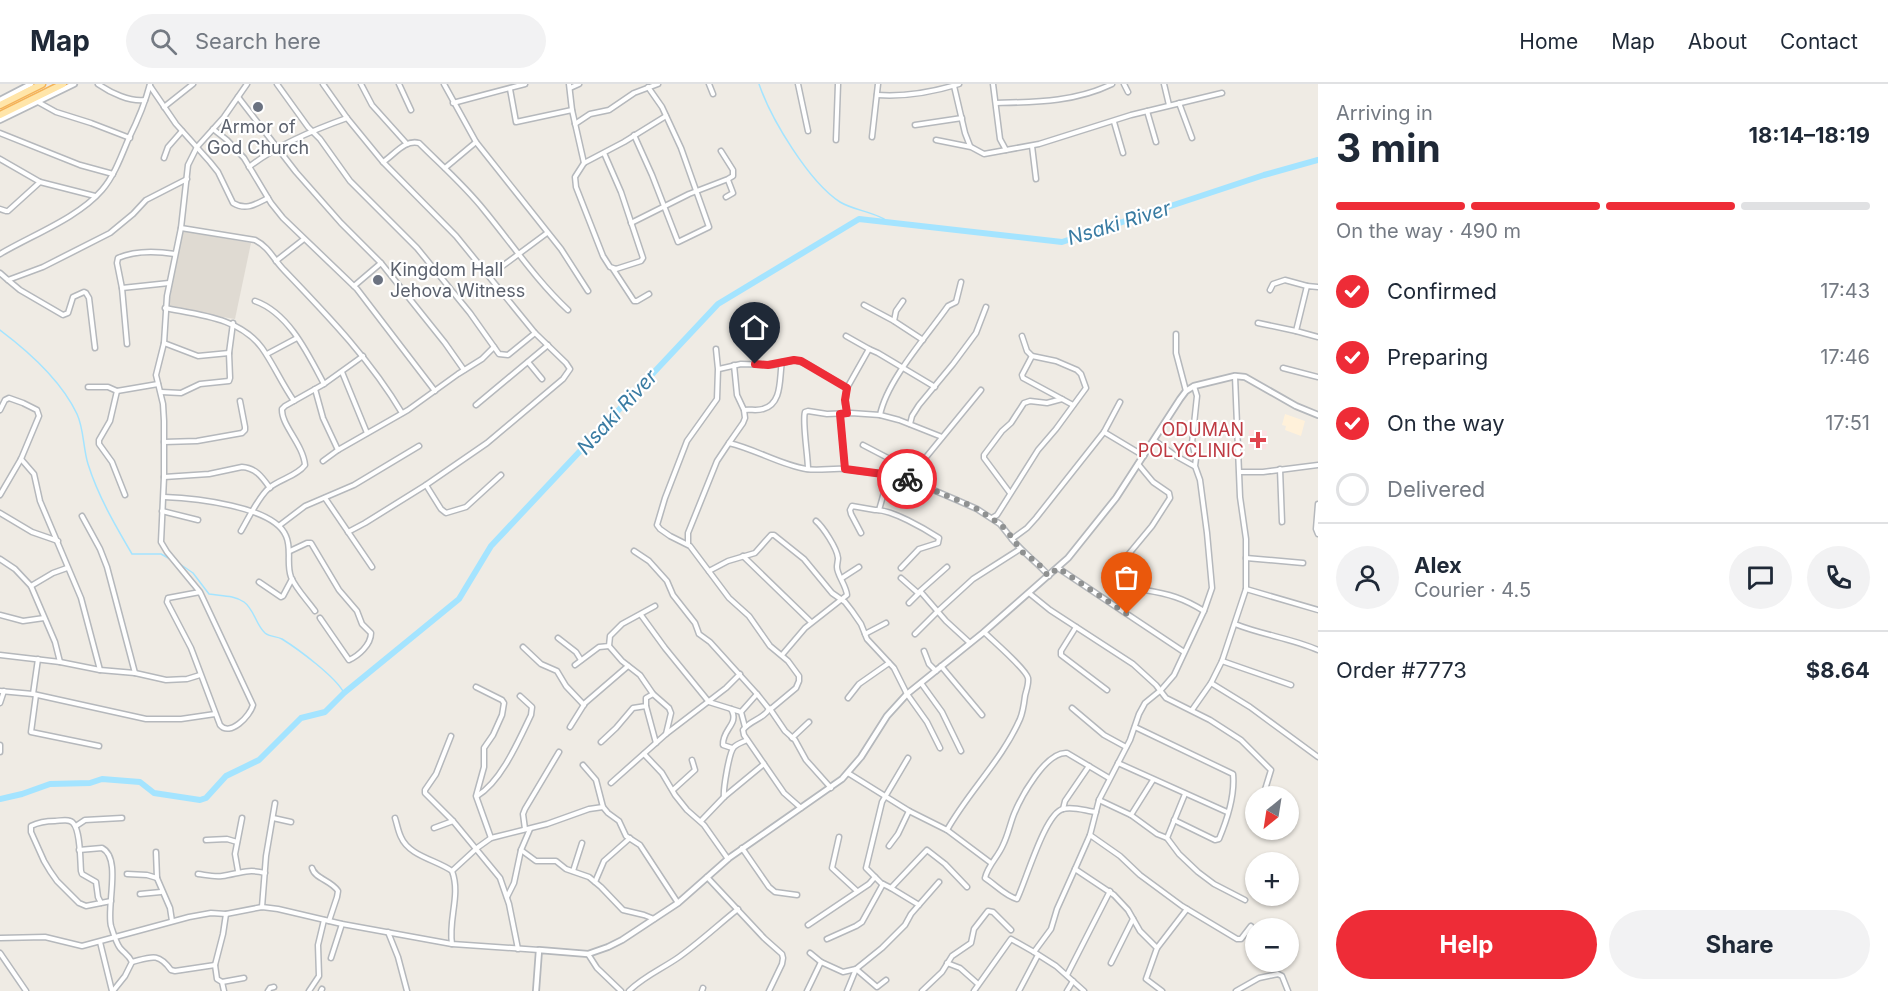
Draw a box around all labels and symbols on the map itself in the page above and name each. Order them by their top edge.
marker: Armor of God Church [251,100,265,114]
place label: Armor of God Church [207,116,309,158]
water label: Nsaki River [1064,196,1174,250]
place label: Kingdom Hall Jehova Witness [390,259,525,301]
marker: Kingdom Hall Jehova Witness [371,273,385,287]
pin [729,302,780,364]
water label: Nsaki River [572,364,663,459]
place label: ODUMAN POLYCLINIC [1138,419,1244,461]
marker: ODUMAN POLYCLINIC [1249,431,1267,449]
courier [877,449,937,509]
pin [1101,552,1152,614]
north arrow [1245,786,1299,840]

